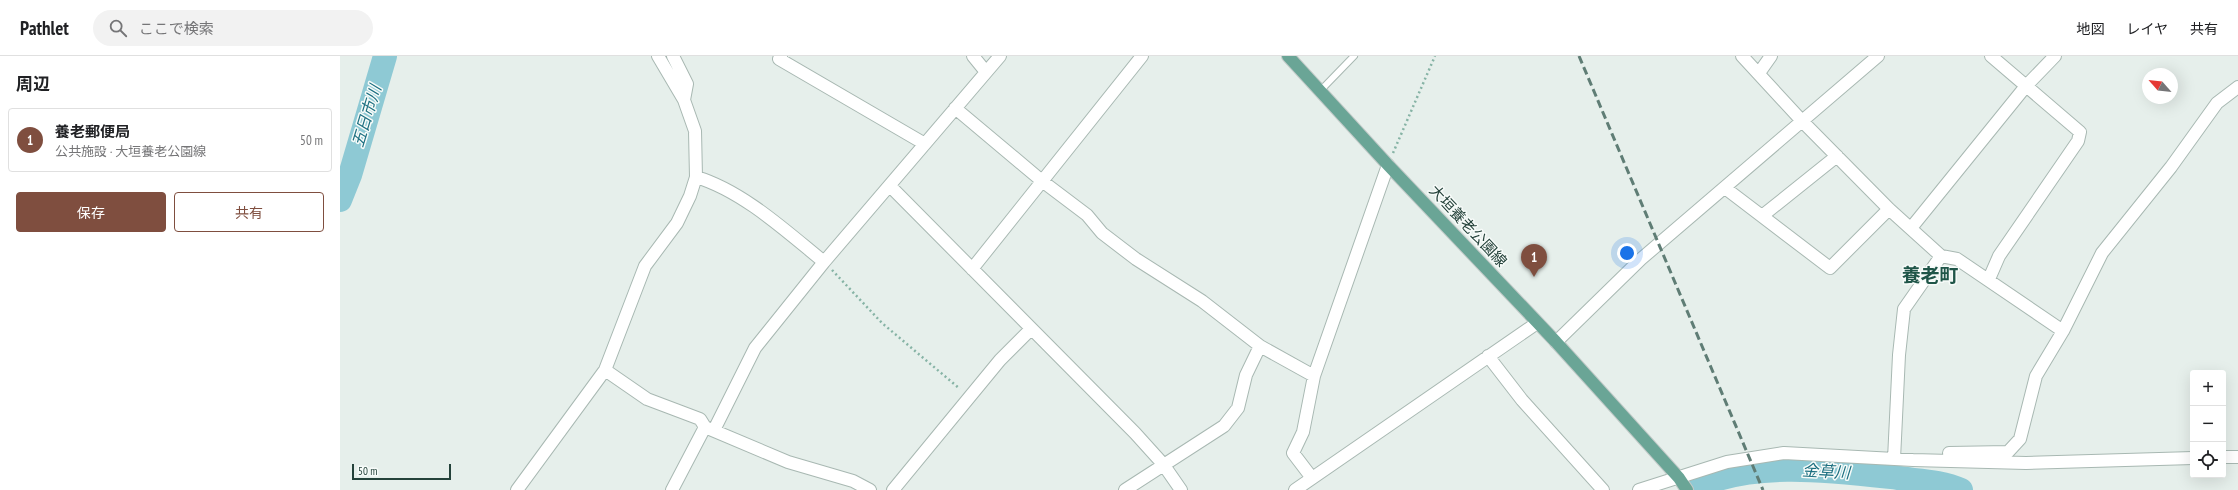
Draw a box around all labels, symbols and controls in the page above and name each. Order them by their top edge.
search box [93,10,373,46]
text: Pathlet [20,16,69,40]
icon: search [107,17,129,39]
text: ここで検索 [139,19,214,38]
text: 地図 [2076,20,2104,38]
text: レイヤ [2126,20,2168,38]
text: 共有 [2190,20,2218,38]
north arrow [2142,68,2178,104]
text: 周辺 [16,73,50,95]
water label: 五日市川 [347,81,386,150]
text: 養老郵便局 [55,122,130,141]
text: 1 [27,132,33,149]
text: 50 m [300,132,323,149]
text: 公共施設 · 大垣養老公園線 [55,143,206,160]
street label: 大垣養老公園線 [1426,181,1511,271]
button: 保存 [16,192,166,232]
button: 共有 [174,192,324,232]
your location [1617,243,1637,263]
pin: 1 [1521,244,1547,277]
district label: 養老町 [1901,263,1959,287]
map controls [2190,370,2226,478]
button: + [2190,370,2226,406]
button: − [2190,406,2226,442]
button: locate [2190,442,2226,478]
water label: 金草川 [1802,460,1852,482]
scale bar [352,462,451,481]
text: 50 m [358,464,377,478]

